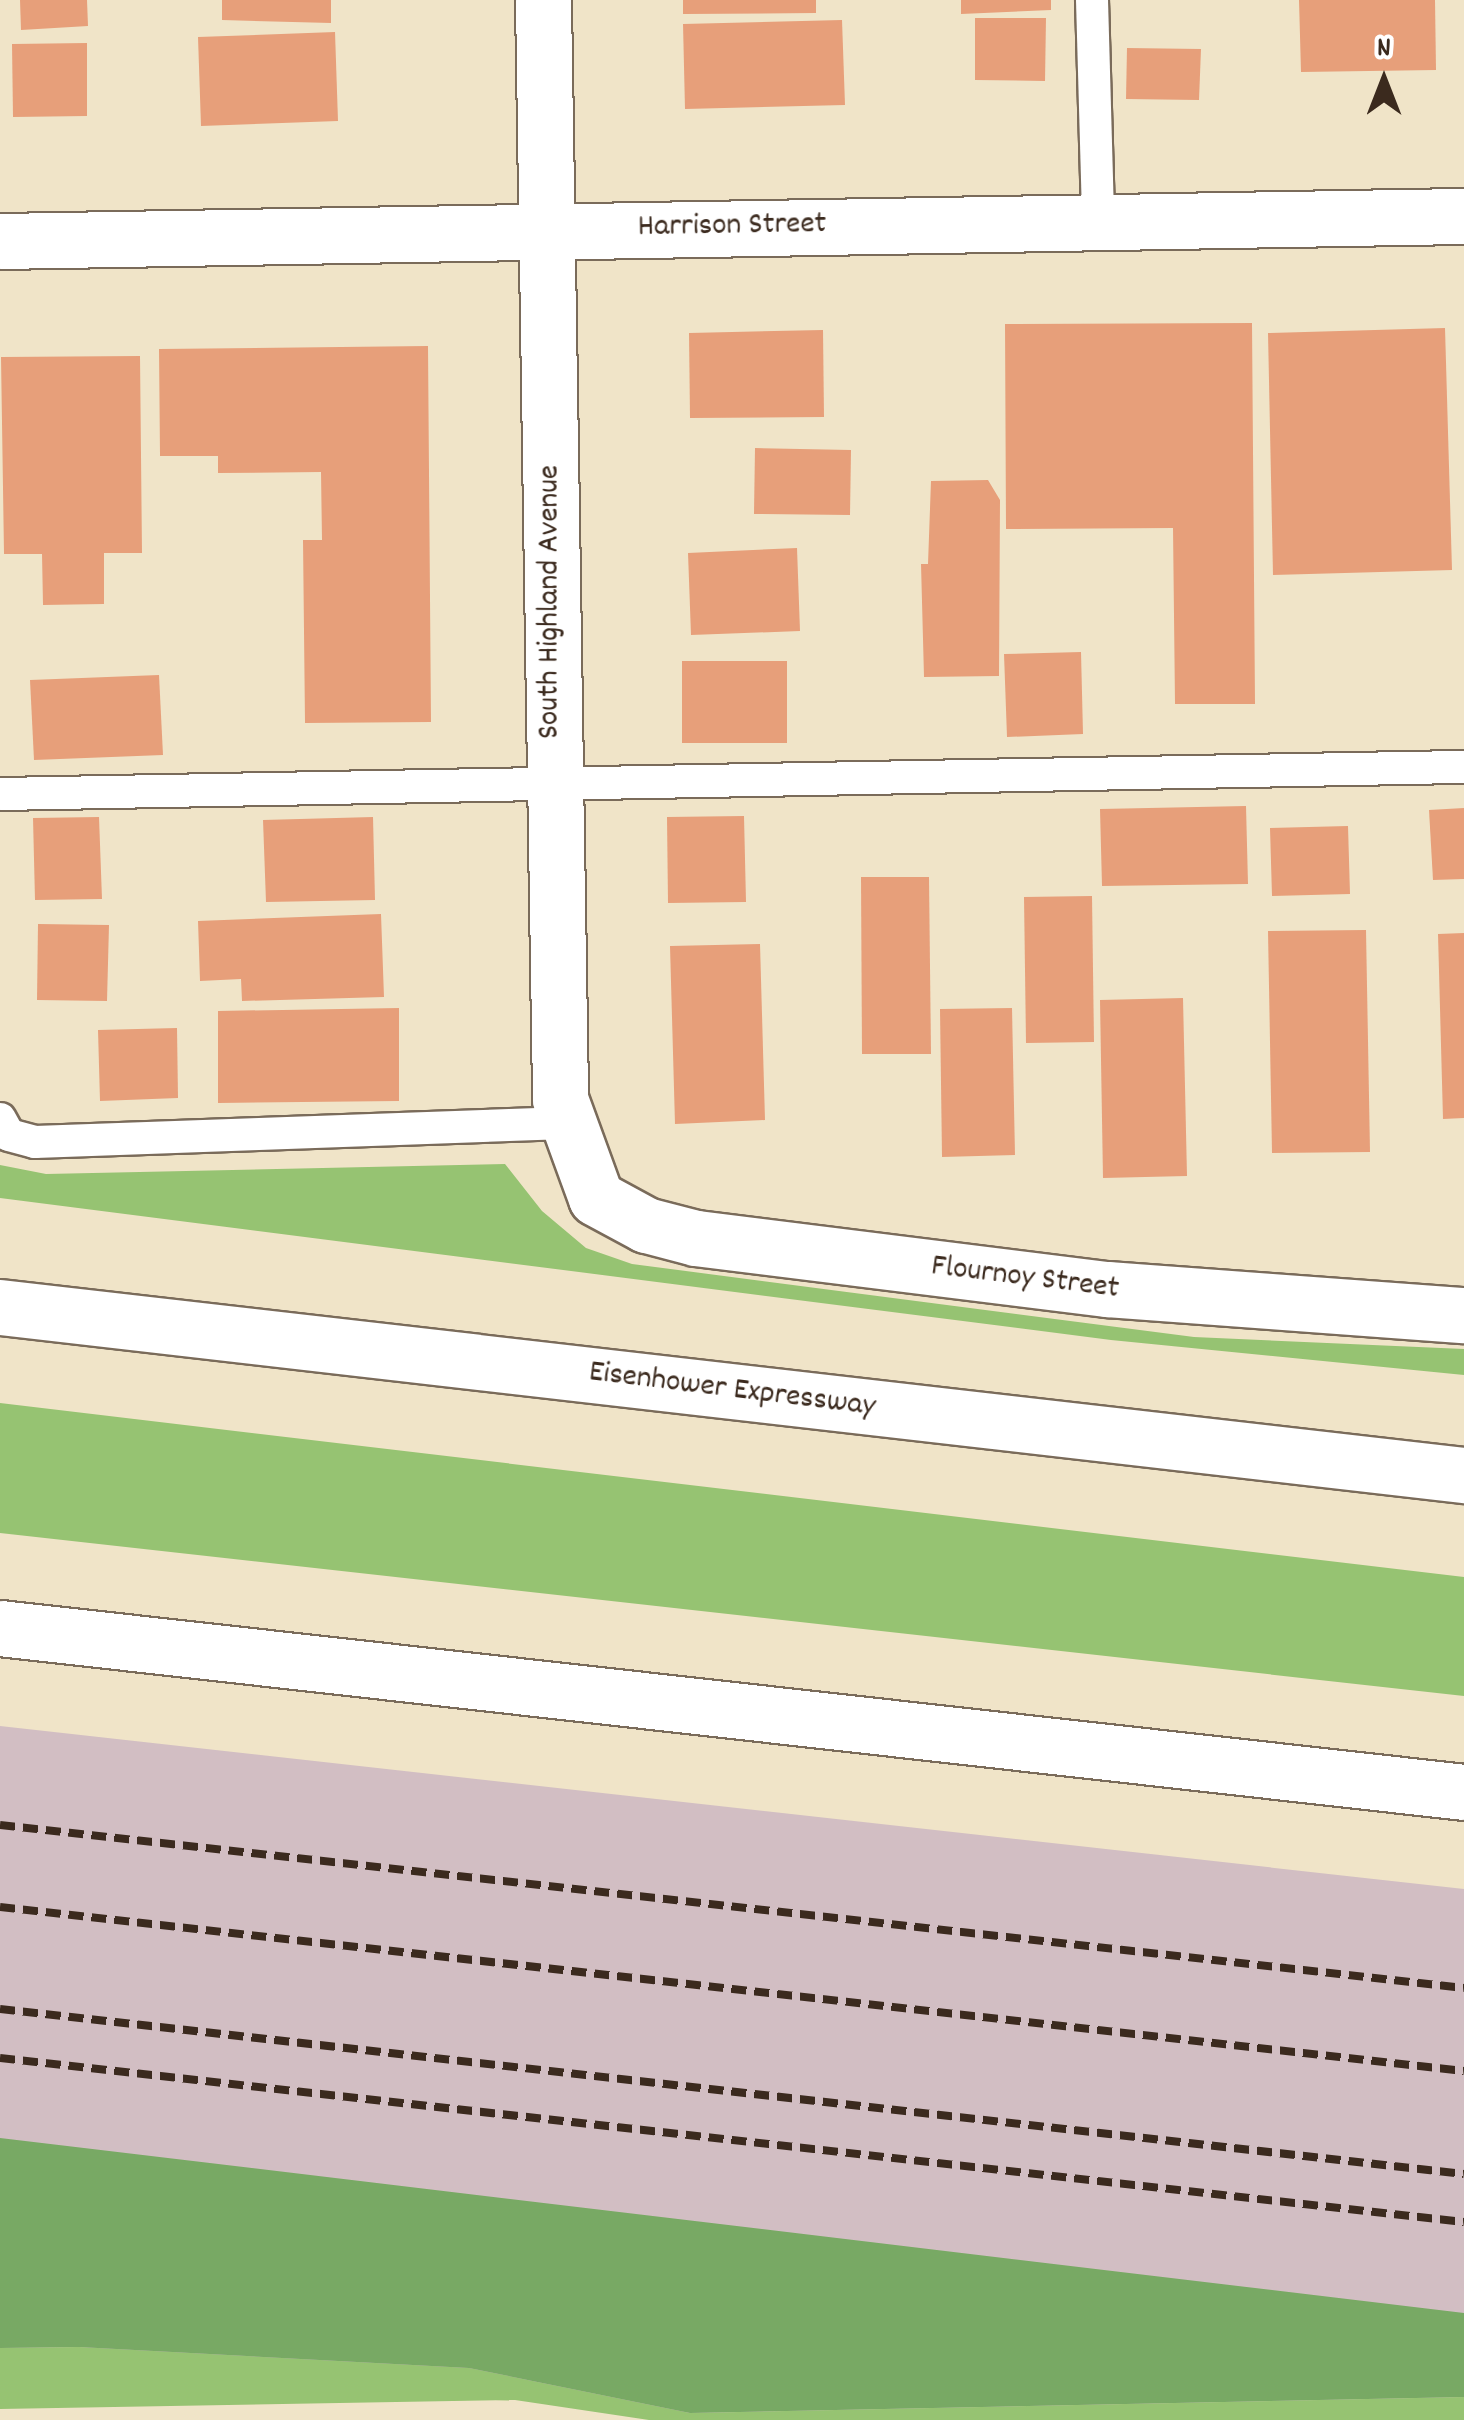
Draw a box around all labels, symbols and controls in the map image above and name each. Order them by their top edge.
north arrow [1334,30,1434,130]
text: N [1377,30,1391,70]
street label: Harrison Street [637,206,827,248]
street label: South Highland Avenue [532,465,570,739]
street label: Flournoy Street [929,1248,1121,1310]
street label: Eisenhower Expressway [587,1354,877,1428]

